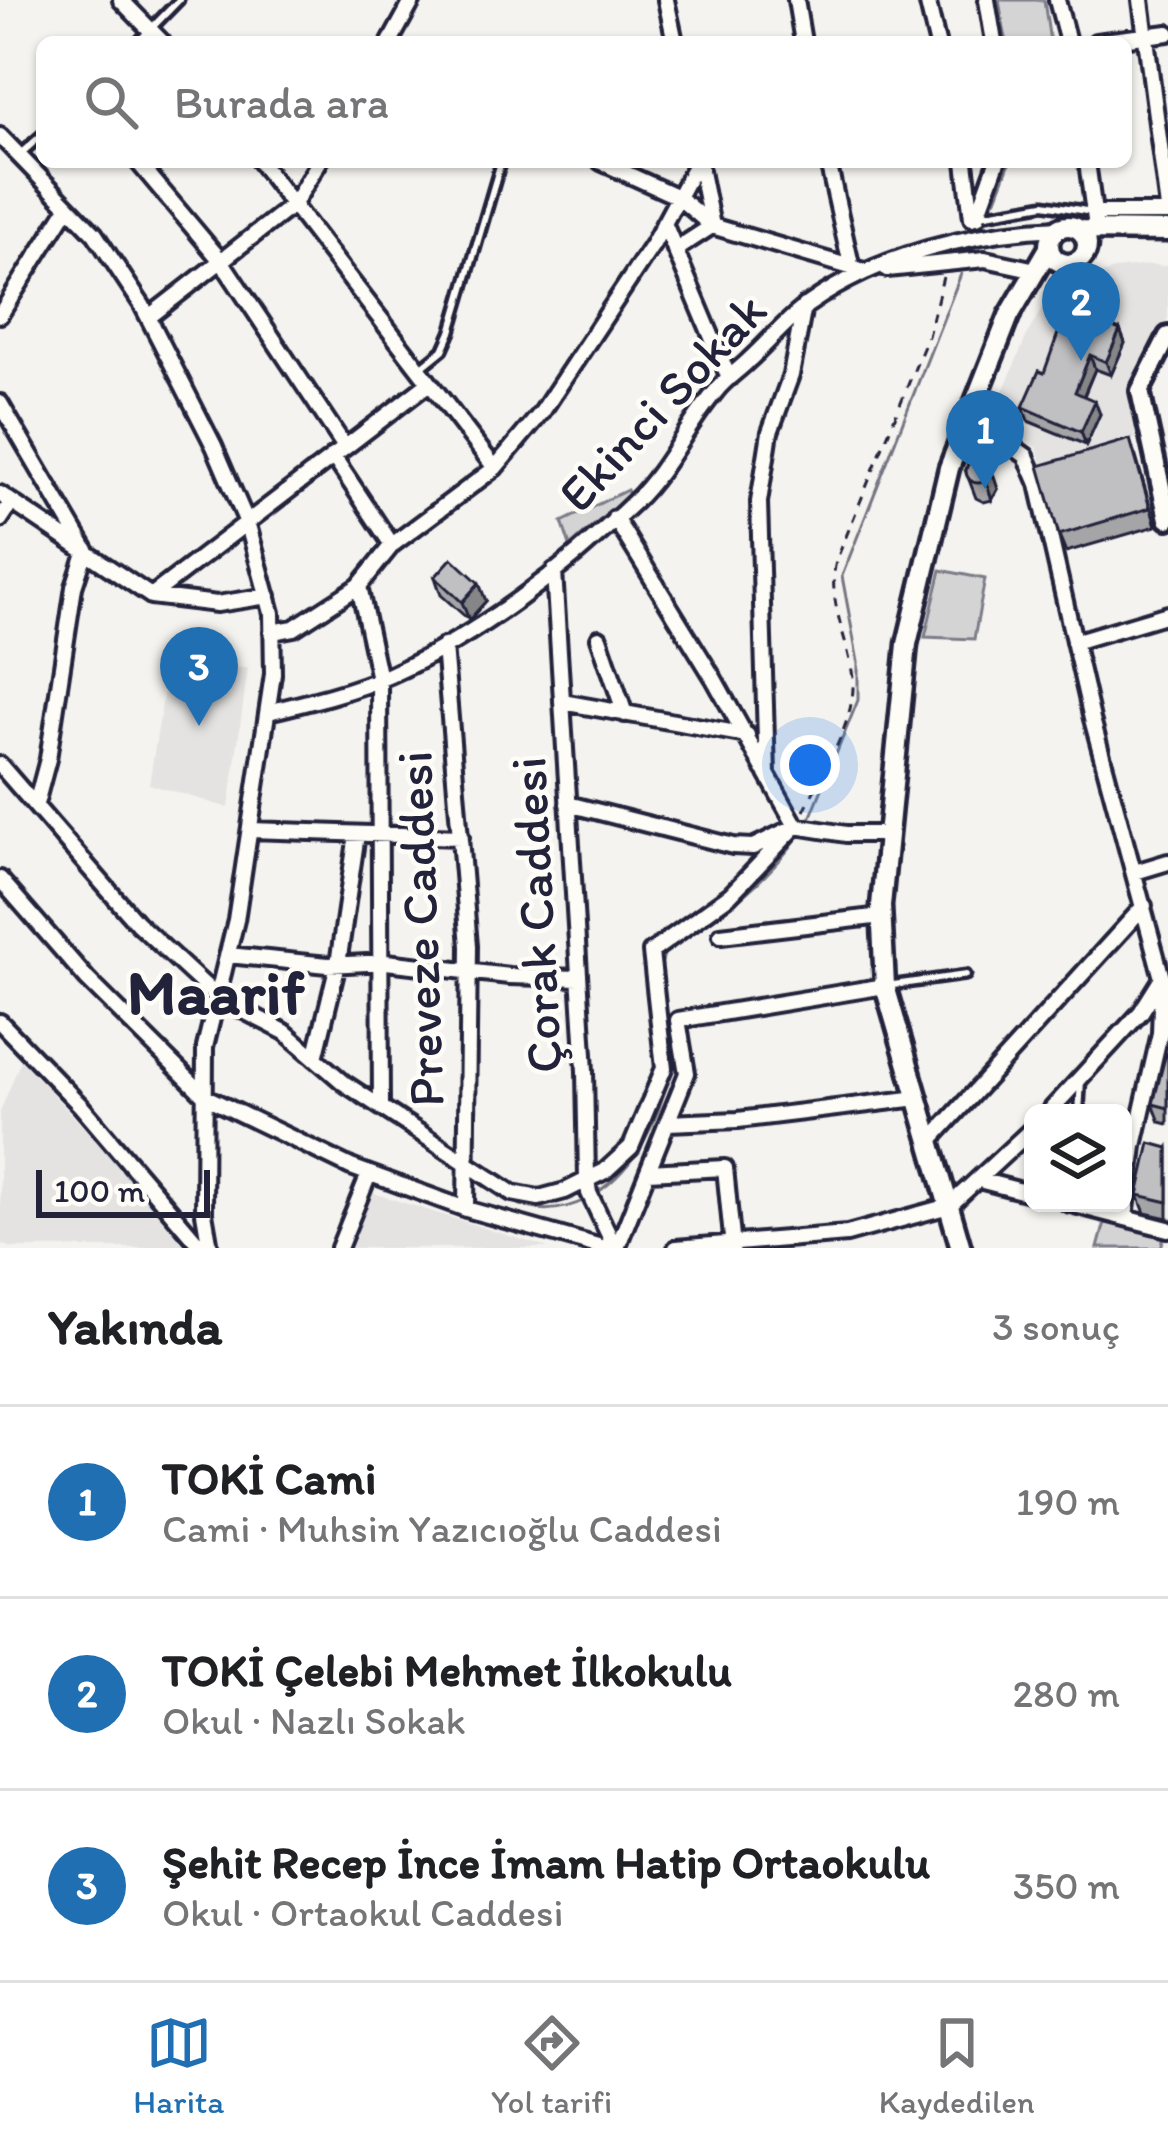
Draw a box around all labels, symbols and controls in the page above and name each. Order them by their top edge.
search box [36,36,1132,168]
icon: search [78,69,144,135]
text: Burada ara [174,75,389,129]
pin: 2 [1042,262,1120,361]
street label: Ekinci Sokak [545,280,779,524]
pin: 1 [946,390,1024,489]
pin: 3 [160,627,238,726]
your location [780,735,840,795]
street label: Preveze Caddesi [383,750,457,1108]
street label: Çorak Caddesi [497,755,575,1075]
district label: Maarif [127,954,305,1030]
map controls [1024,1104,1132,1212]
button: layers [1024,1104,1132,1212]
scale bar [36,1164,210,1217]
text: 100 m [54,1171,145,1210]
text: Yakında [48,1296,222,1357]
text: 3 sonuç [992,1303,1120,1350]
text: TOKİ Cami [162,1451,376,1505]
text: 1 [78,1478,96,1525]
text: 190 m [1016,1478,1120,1525]
text: Cami · Muhsin Yazıcıoğlu Caddesi [162,1505,722,1552]
text: TOKİ Çelebi Mehmet İlkokulu [162,1643,732,1697]
text: 2 [77,1670,97,1717]
text: 280 m [1013,1670,1120,1717]
text: Okul · Nazlı Sokak [162,1697,466,1744]
text: Şehit Recep İnce İmam Hatip Ortaokulu [162,1835,930,1889]
text: 3 [76,1862,98,1909]
text: 350 m [1013,1862,1120,1909]
text: Okul · Ortaokul Caddesi [162,1889,563,1936]
tab: Harita [133,2010,224,2121]
tab: Yol tarifi [491,2010,612,2121]
tab: Kaydedilen [879,2010,1035,2121]

